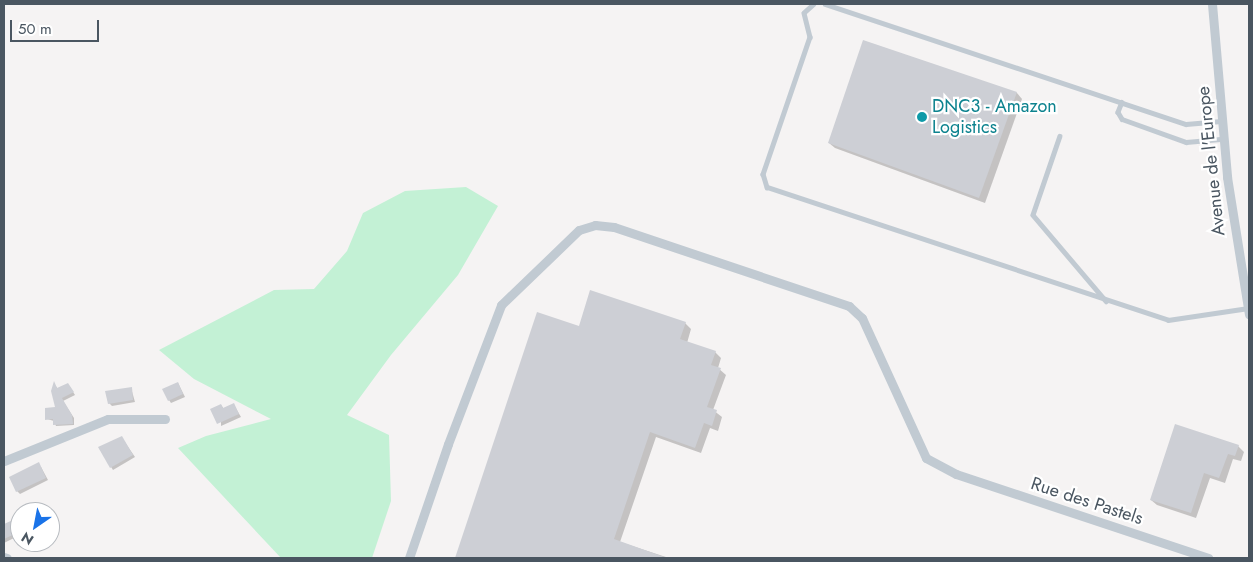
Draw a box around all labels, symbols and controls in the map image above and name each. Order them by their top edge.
scale bar [12,10,101,42]
text: 50 m [18,18,52,40]
street label: Avenue de l'Europe [1192,85,1230,237]
place label: DNC3 - Amazon Logistics [932,96,1057,138]
marker: DNC3 - Amazon Logistics [916,111,928,123]
street label: Rue des Pastels [1028,473,1146,529]
north arrow [10,502,60,552]
text: N [17,527,37,550]

